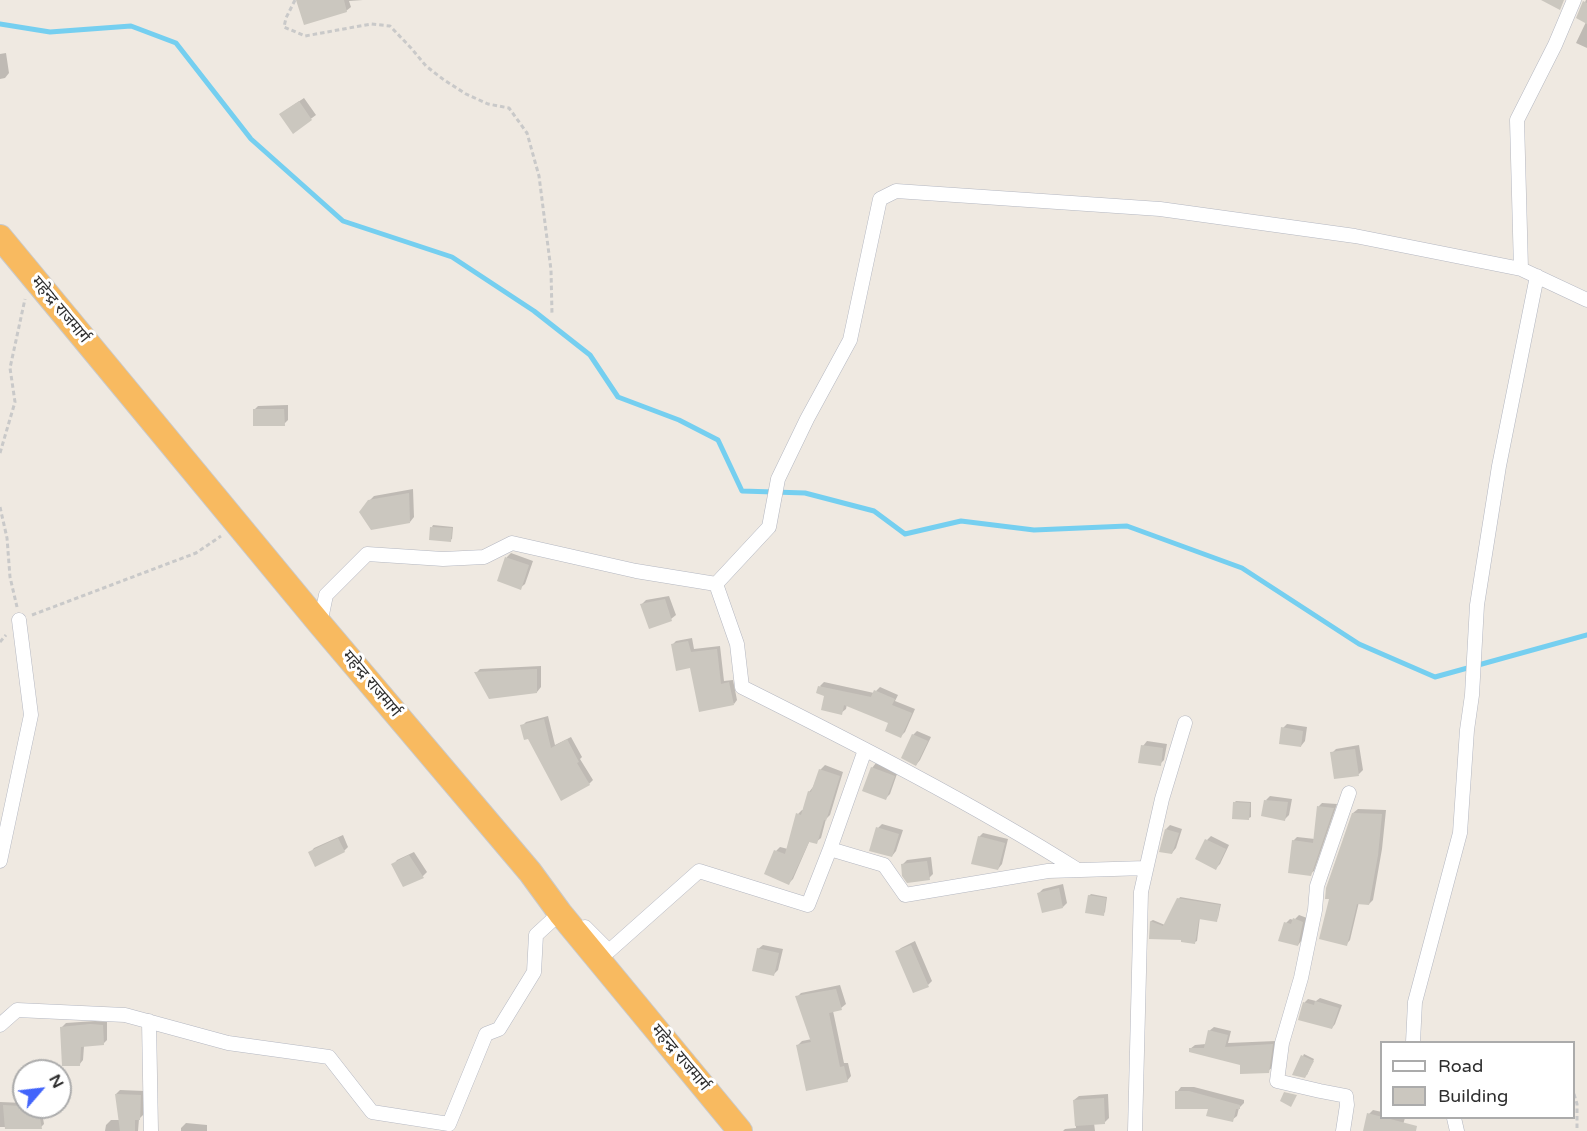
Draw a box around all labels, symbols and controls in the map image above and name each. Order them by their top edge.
street label: महेन्द्र राजमार्ग [27,273,93,347]
street label: महेन्द्र राजमार्ग [338,647,404,721]
street label: महेन्द्र राजमार्ग [647,1021,713,1095]
legend [1380,1041,1575,1119]
text: Road [1438,1055,1483,1077]
north arrow [12,1059,72,1119]
text: N [44,1071,68,1092]
text: Building [1438,1085,1508,1107]

